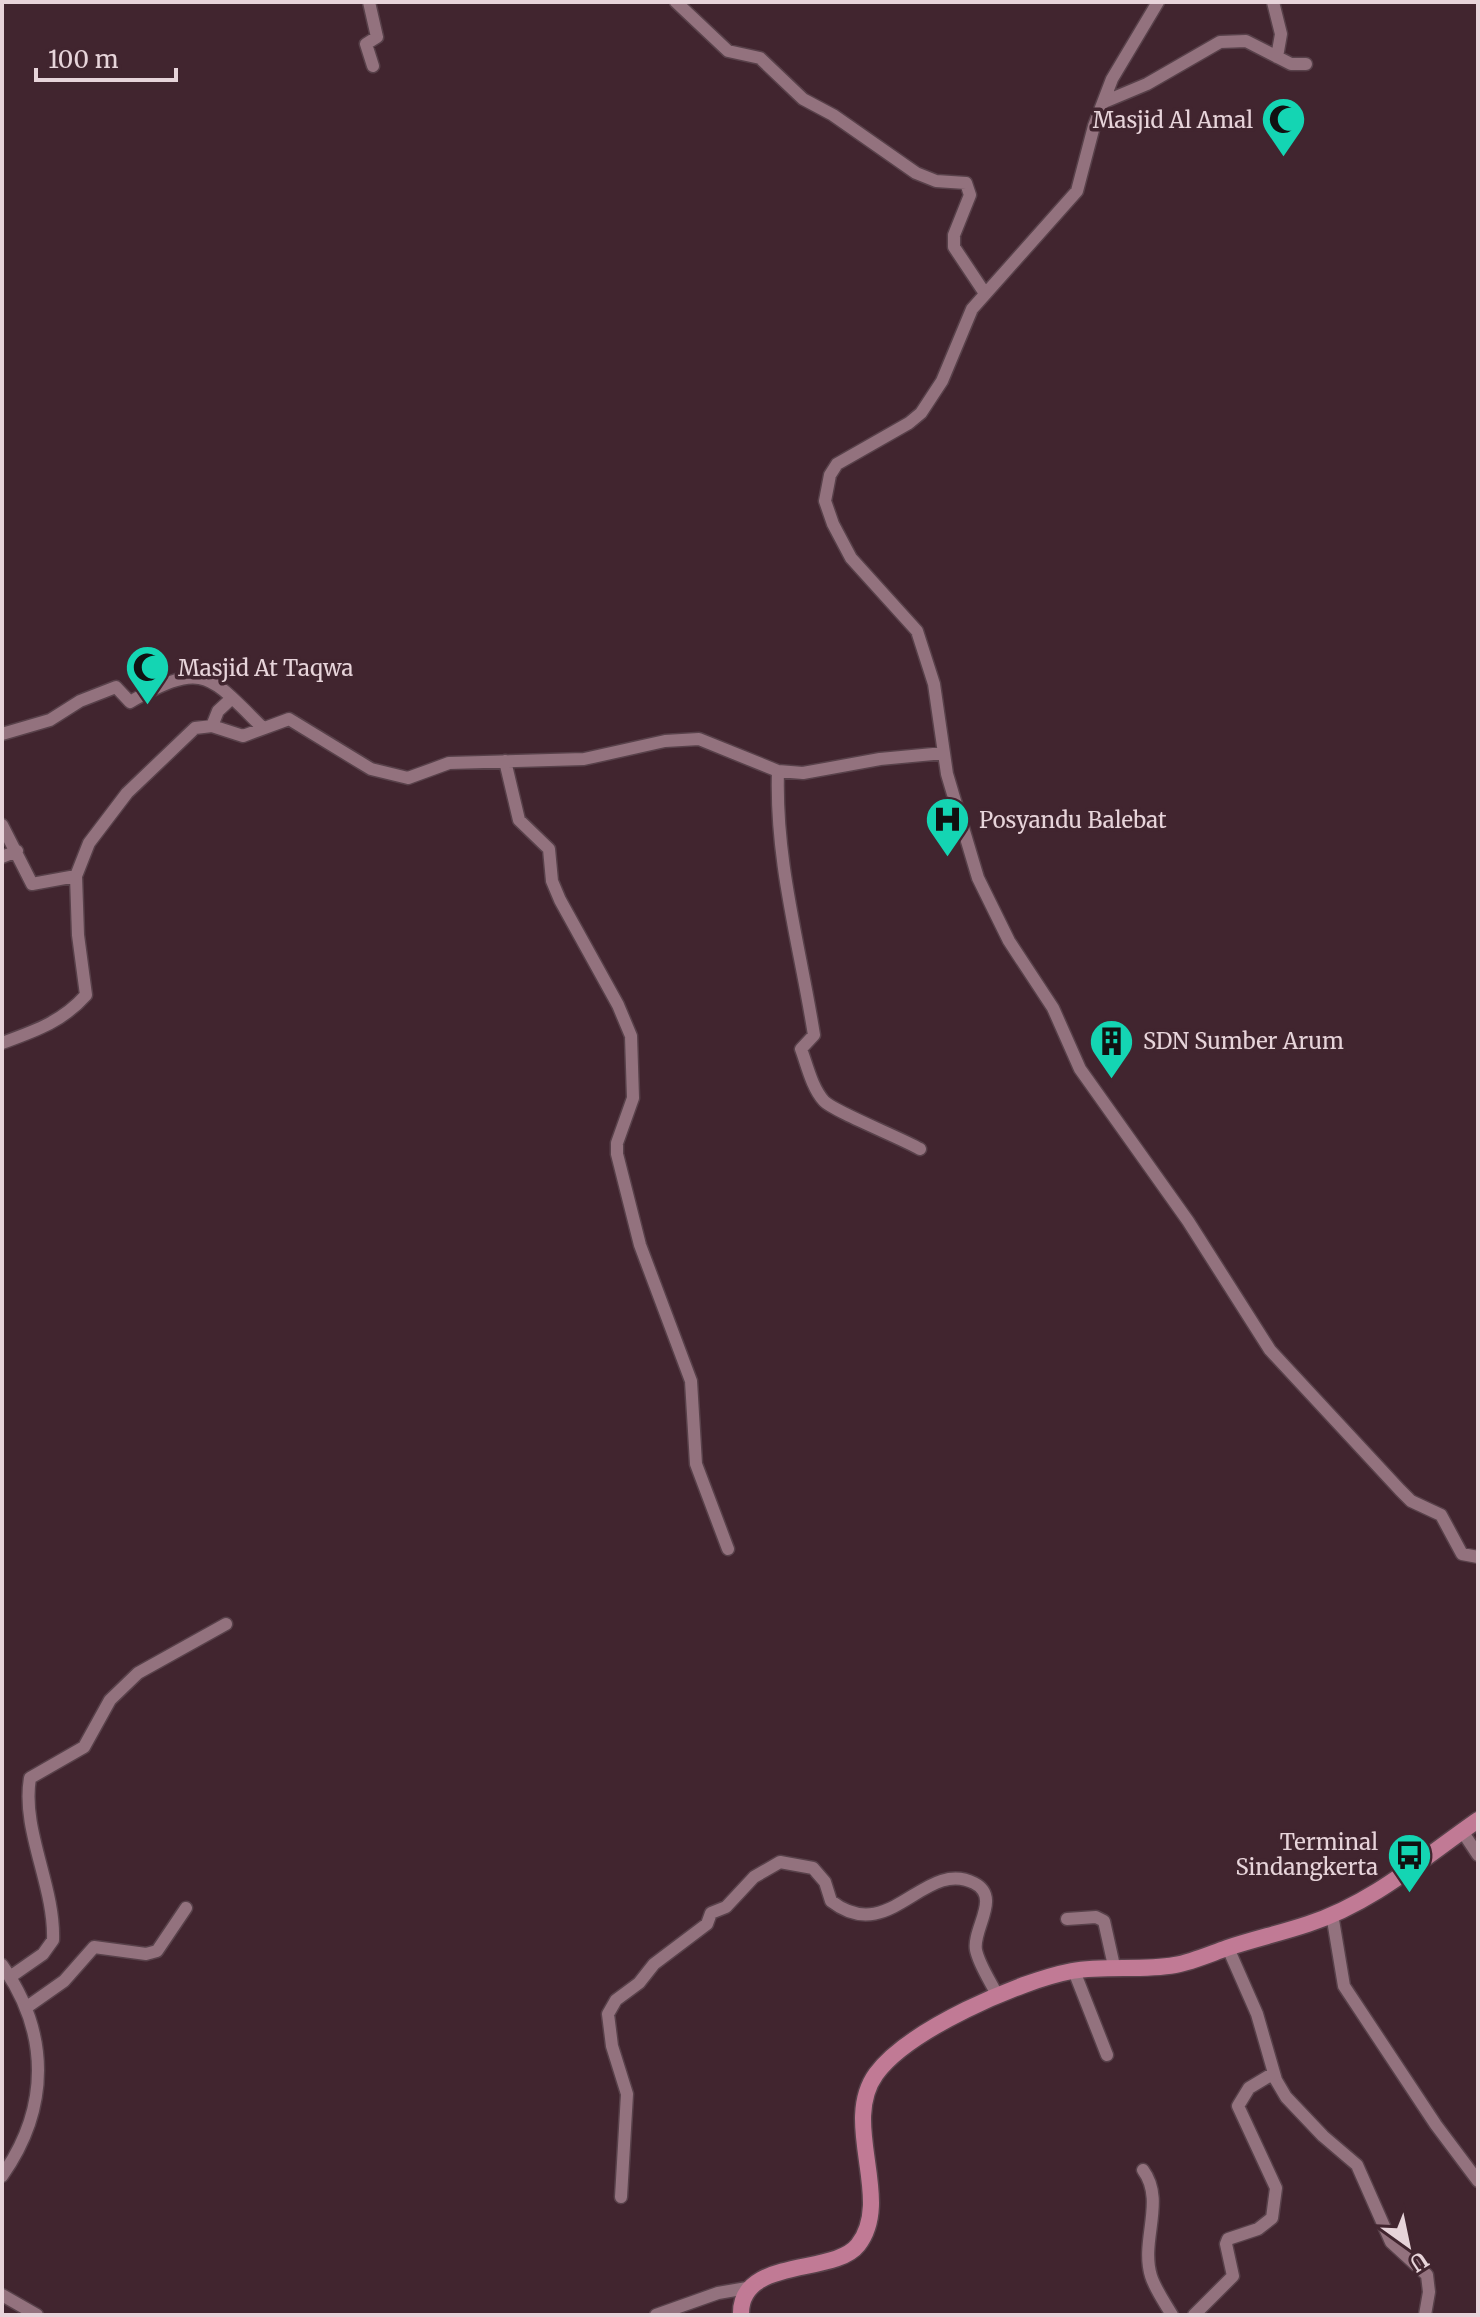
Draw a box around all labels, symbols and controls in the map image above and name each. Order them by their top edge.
scale bar [36,32,176,82]
text: 100 m [48,44,119,75]
mosque icon: Masjid Al Amal [1260,96,1308,159]
place label: Masjid Al Amal [1093,106,1253,134]
mosque icon: Masjid At Taqwa [123,644,171,707]
place label: Masjid At Taqwa [178,654,354,682]
hospital icon: Posyandu Balebat [924,796,972,859]
place label: Posyandu Balebat [979,806,1167,834]
building icon: SDN Sumber Arum [1088,1017,1136,1080]
place label: SDN Sumber Arum [1143,1027,1344,1055]
place label: Terminal Sindangkerta [1235,1828,1378,1881]
bus stop icon: Terminal Sindangkerta [1385,1831,1433,1894]
north arrow [1368,2205,1448,2285]
text: U [1404,2246,1433,2278]

